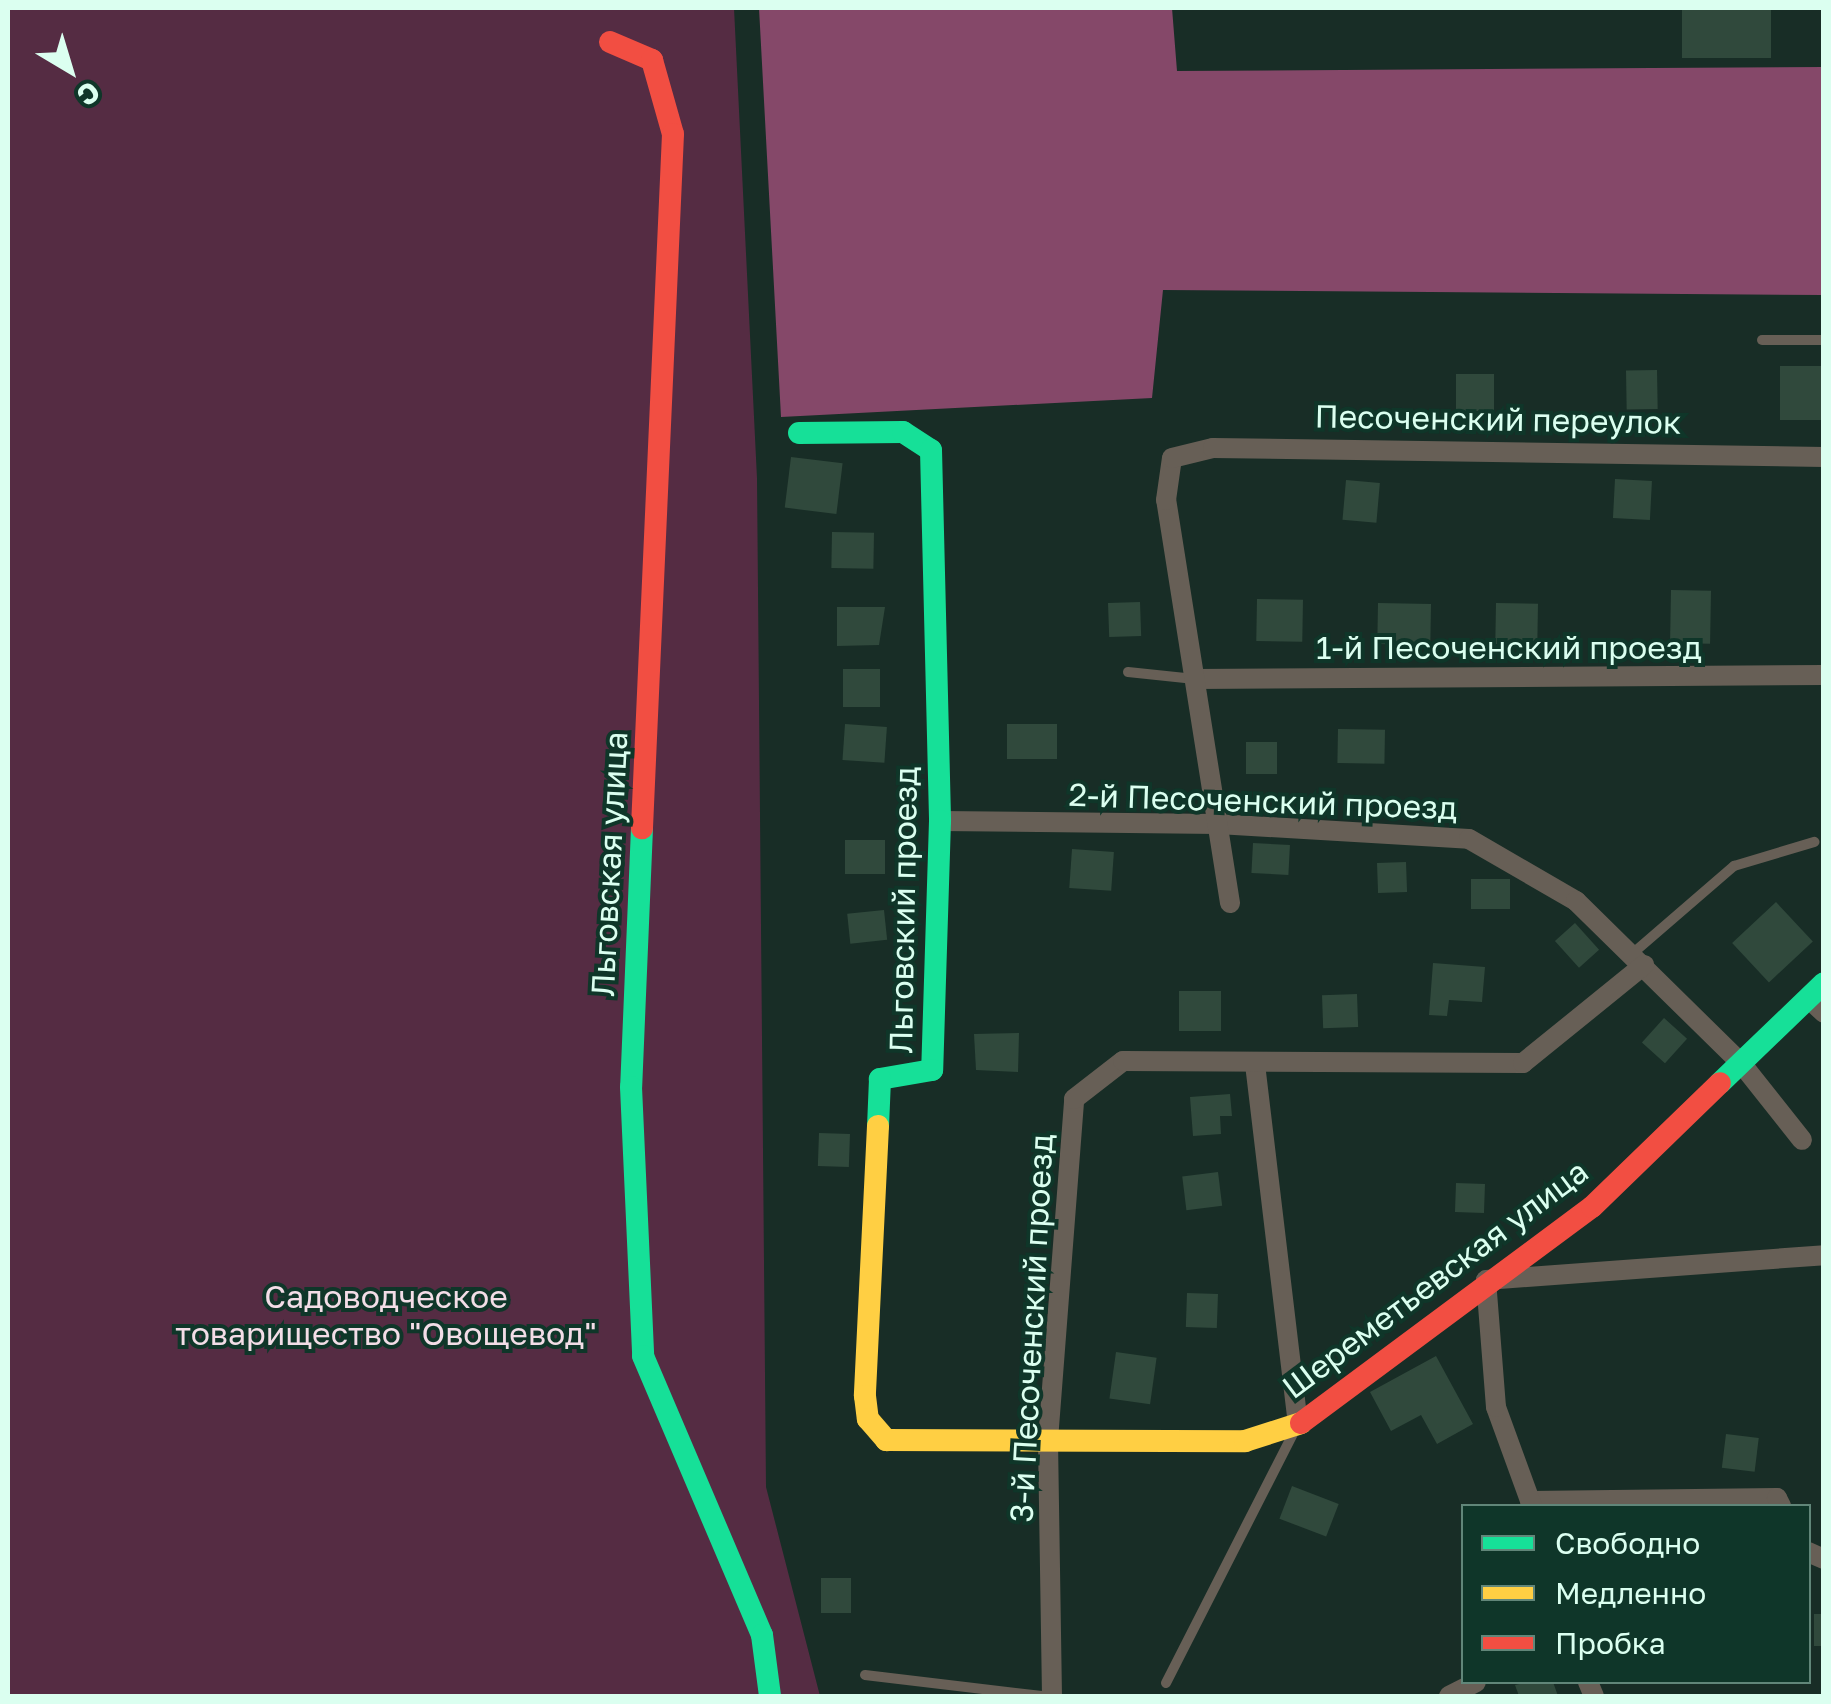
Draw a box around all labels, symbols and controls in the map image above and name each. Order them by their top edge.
north arrow [20,20,120,120]
text: С [71,75,107,113]
street label: Песоченский переулок [1314,397,1682,441]
street label: 1-й Песоченский проезд [1316,628,1702,666]
street label: Льговская улица [583,731,635,997]
street label: Льговский проезд [881,766,925,1054]
street label: 2-й Песоченский проезд [1068,775,1458,827]
street label: 3-й Песоченский проезд [1002,1133,1060,1523]
street label: Шереметьевская улица [1275,1152,1595,1406]
park label: Садоводческое товарищество "Овощевод" [175,1278,597,1353]
legend [1461,1504,1811,1684]
text: Свободно [1555,1525,1700,1561]
text: Медленно [1555,1575,1706,1611]
text: Пробка [1555,1625,1666,1661]

